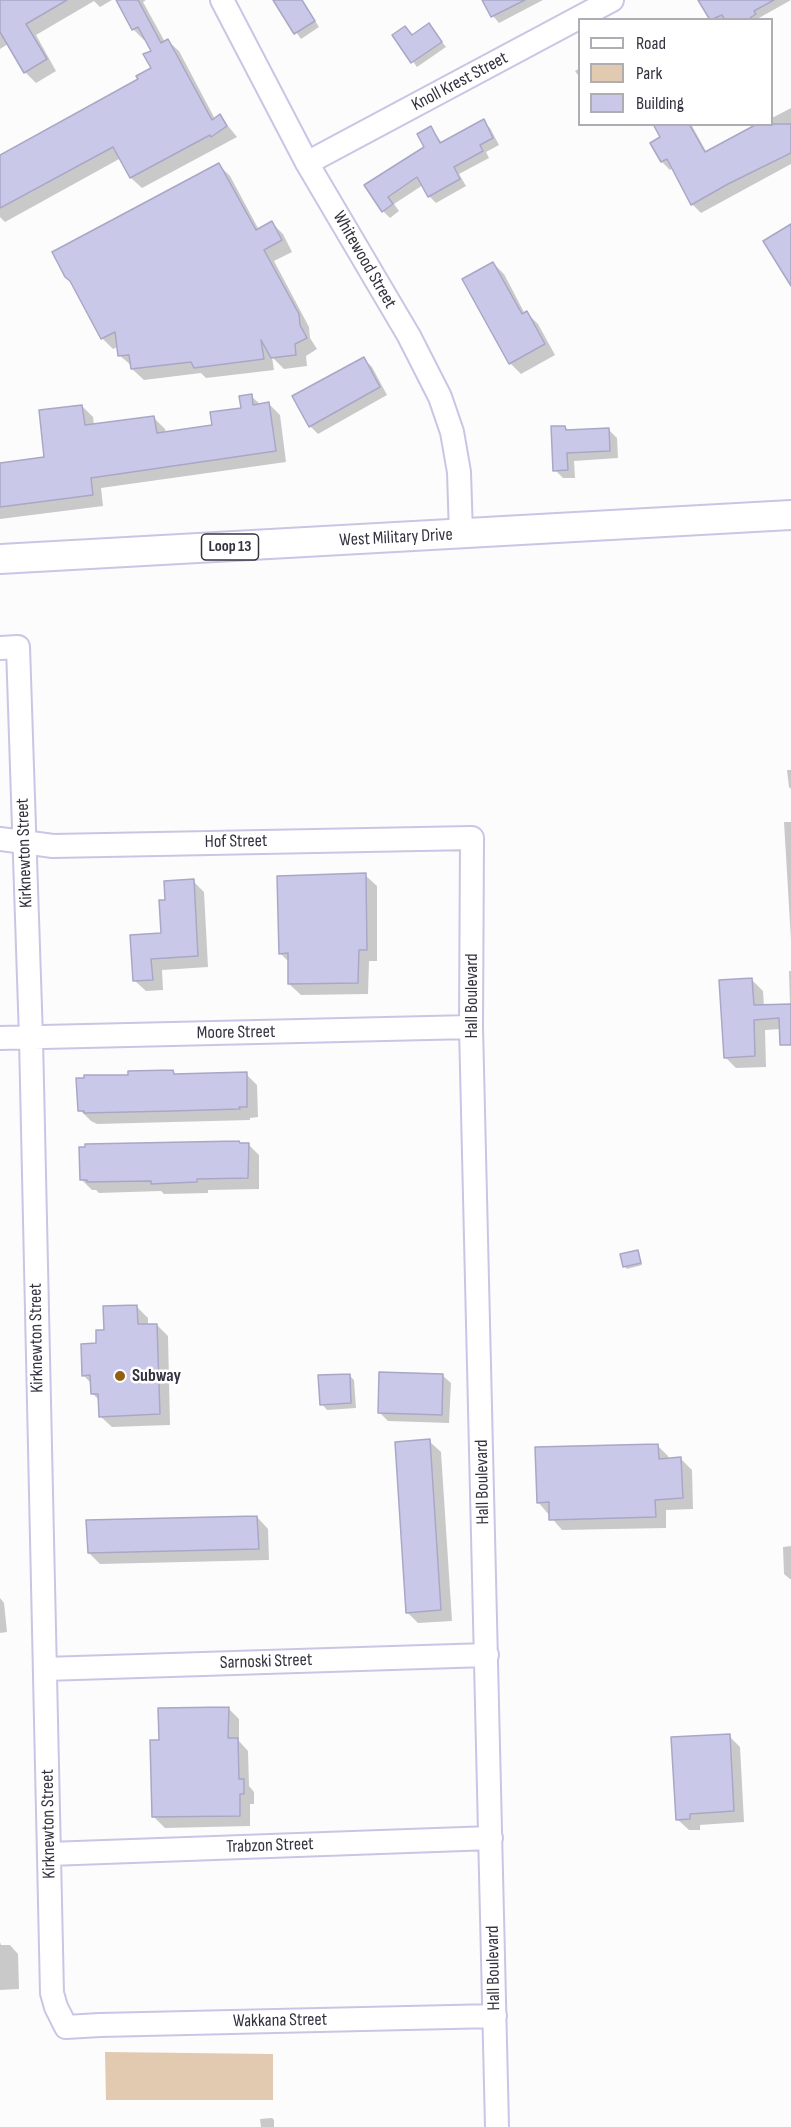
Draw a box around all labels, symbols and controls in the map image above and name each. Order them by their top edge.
legend [578,18,773,126]
text: Road [636,33,666,54]
street label: Knoll Krest Street [408,48,512,116]
text: Park [636,63,662,84]
text: Building [636,93,684,114]
street label: Whitewood Street [327,208,401,312]
street label: West Military Drive [339,524,453,552]
road number: Loop 13 [202,534,258,560]
street label: Kirknewton Street [12,798,38,908]
street label: Hof Street [205,831,267,853]
street label: Hall Boulevard [461,953,483,1039]
street label: Moore Street [197,1022,275,1044]
street label: Kirknewton Street [25,1283,49,1393]
place label: Subway [132,1365,181,1387]
marker: Subway [113,1369,127,1383]
street label: Hall Boulevard [471,1439,495,1525]
street label: Sarnoski Street [219,1650,313,1674]
street label: Kirknewton Street [37,1769,61,1879]
street label: Trabzon Street [226,1834,314,1858]
street label: Hall Boulevard [482,1925,506,2011]
street label: Wakkana Street [233,2009,327,2033]

